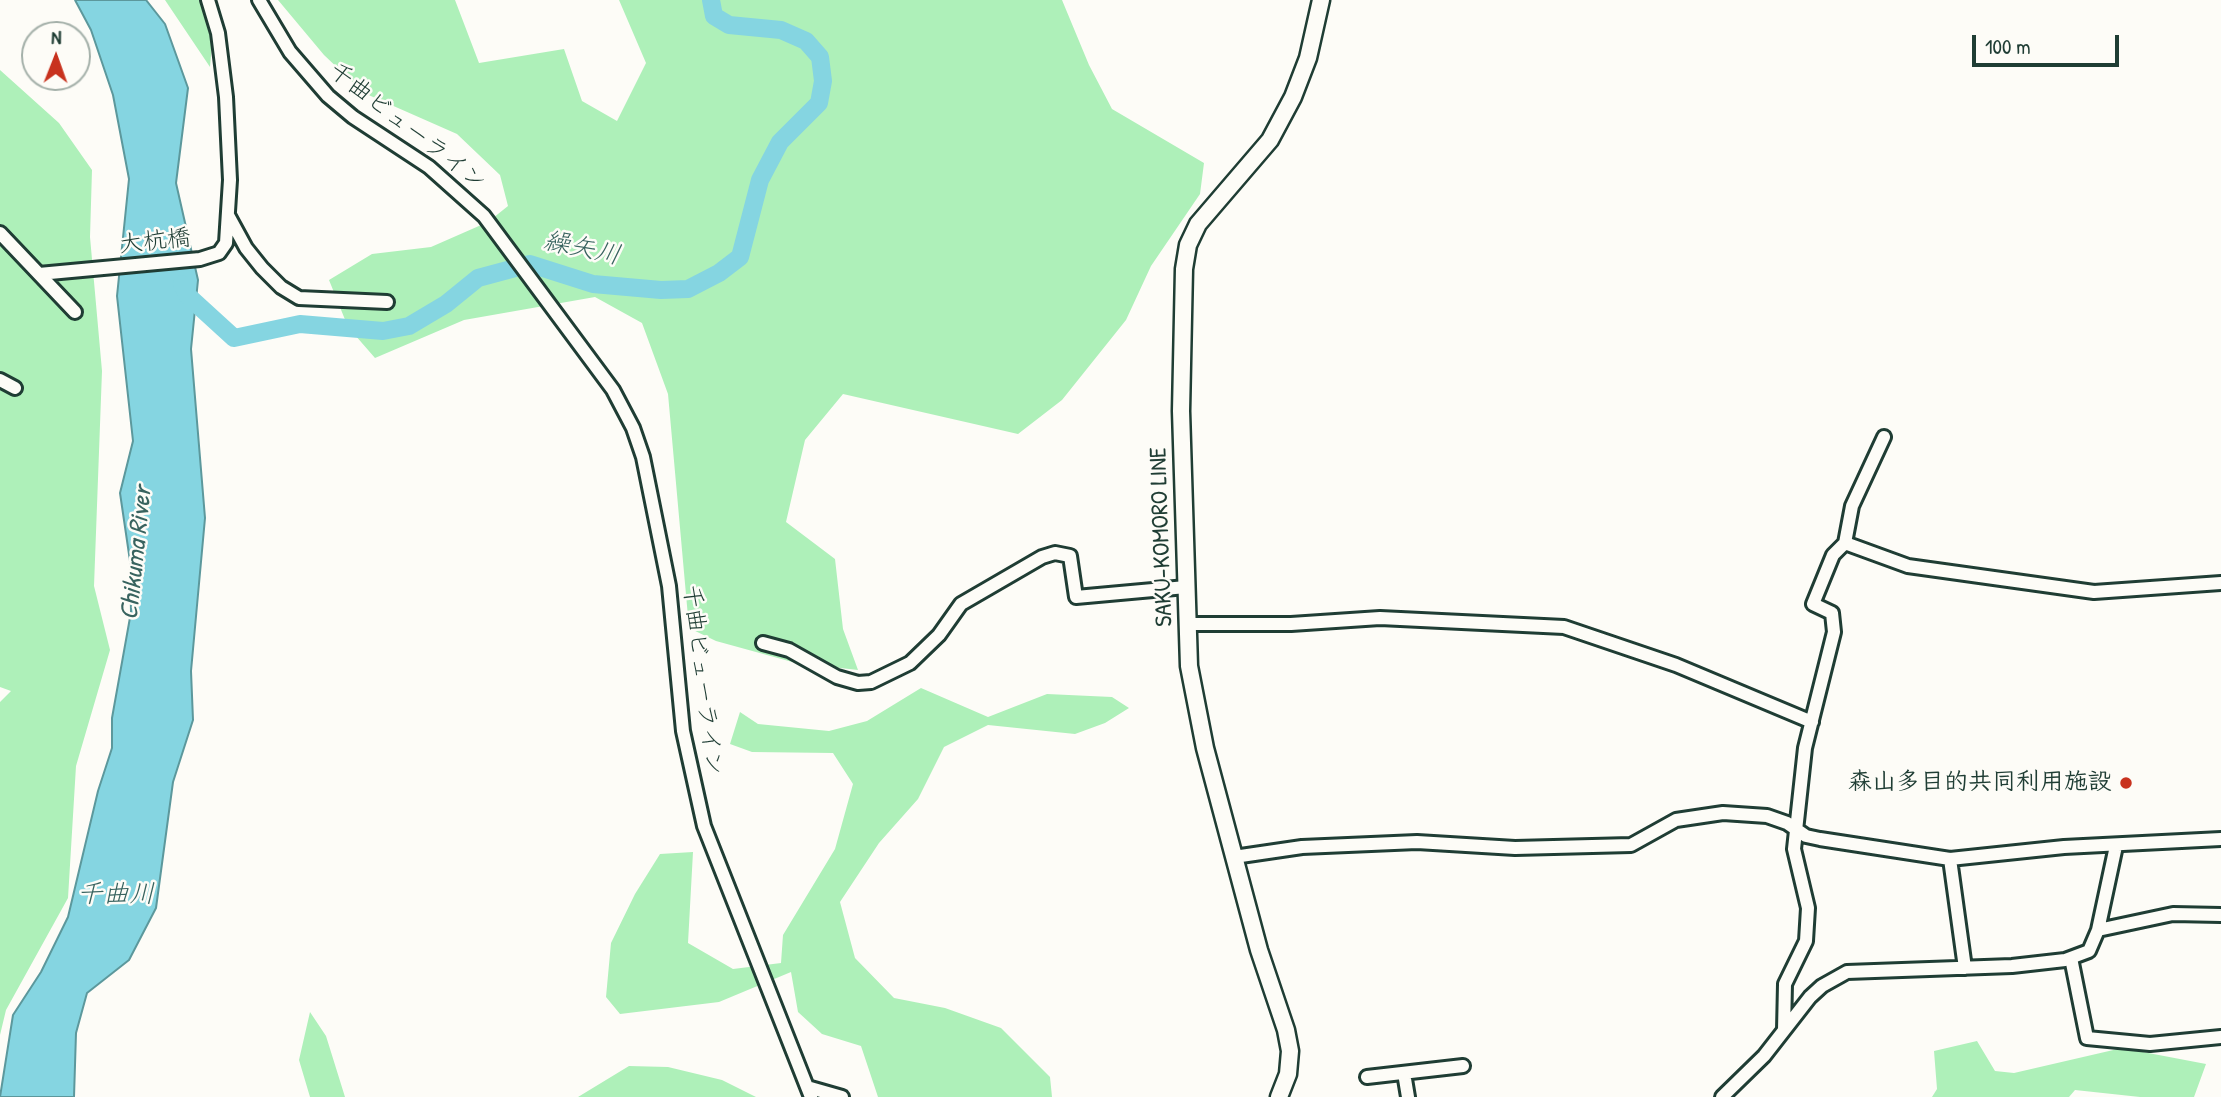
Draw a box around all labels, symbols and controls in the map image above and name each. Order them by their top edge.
north arrow [21,21,91,91]
scale bar [1976,21,2123,65]
text: N [51,24,62,50]
text: 100 m [1985,32,2031,61]
street label: 千曲ビューライン [322,57,492,197]
street label: 大杭橋 [118,224,192,260]
water label: 繰矢川 [541,226,623,272]
street label: SAKU-KOMORO LINE [1144,447,1180,627]
water label: Chikuma River [114,485,160,621]
street label: 千曲ビューライン [676,583,728,777]
place label: 森山多目的共同利用施設 [1848,769,2112,797]
marker: 森山多目的共同利用施設 [2118,775,2134,791]
water label: 千曲川 [77,879,155,911]

